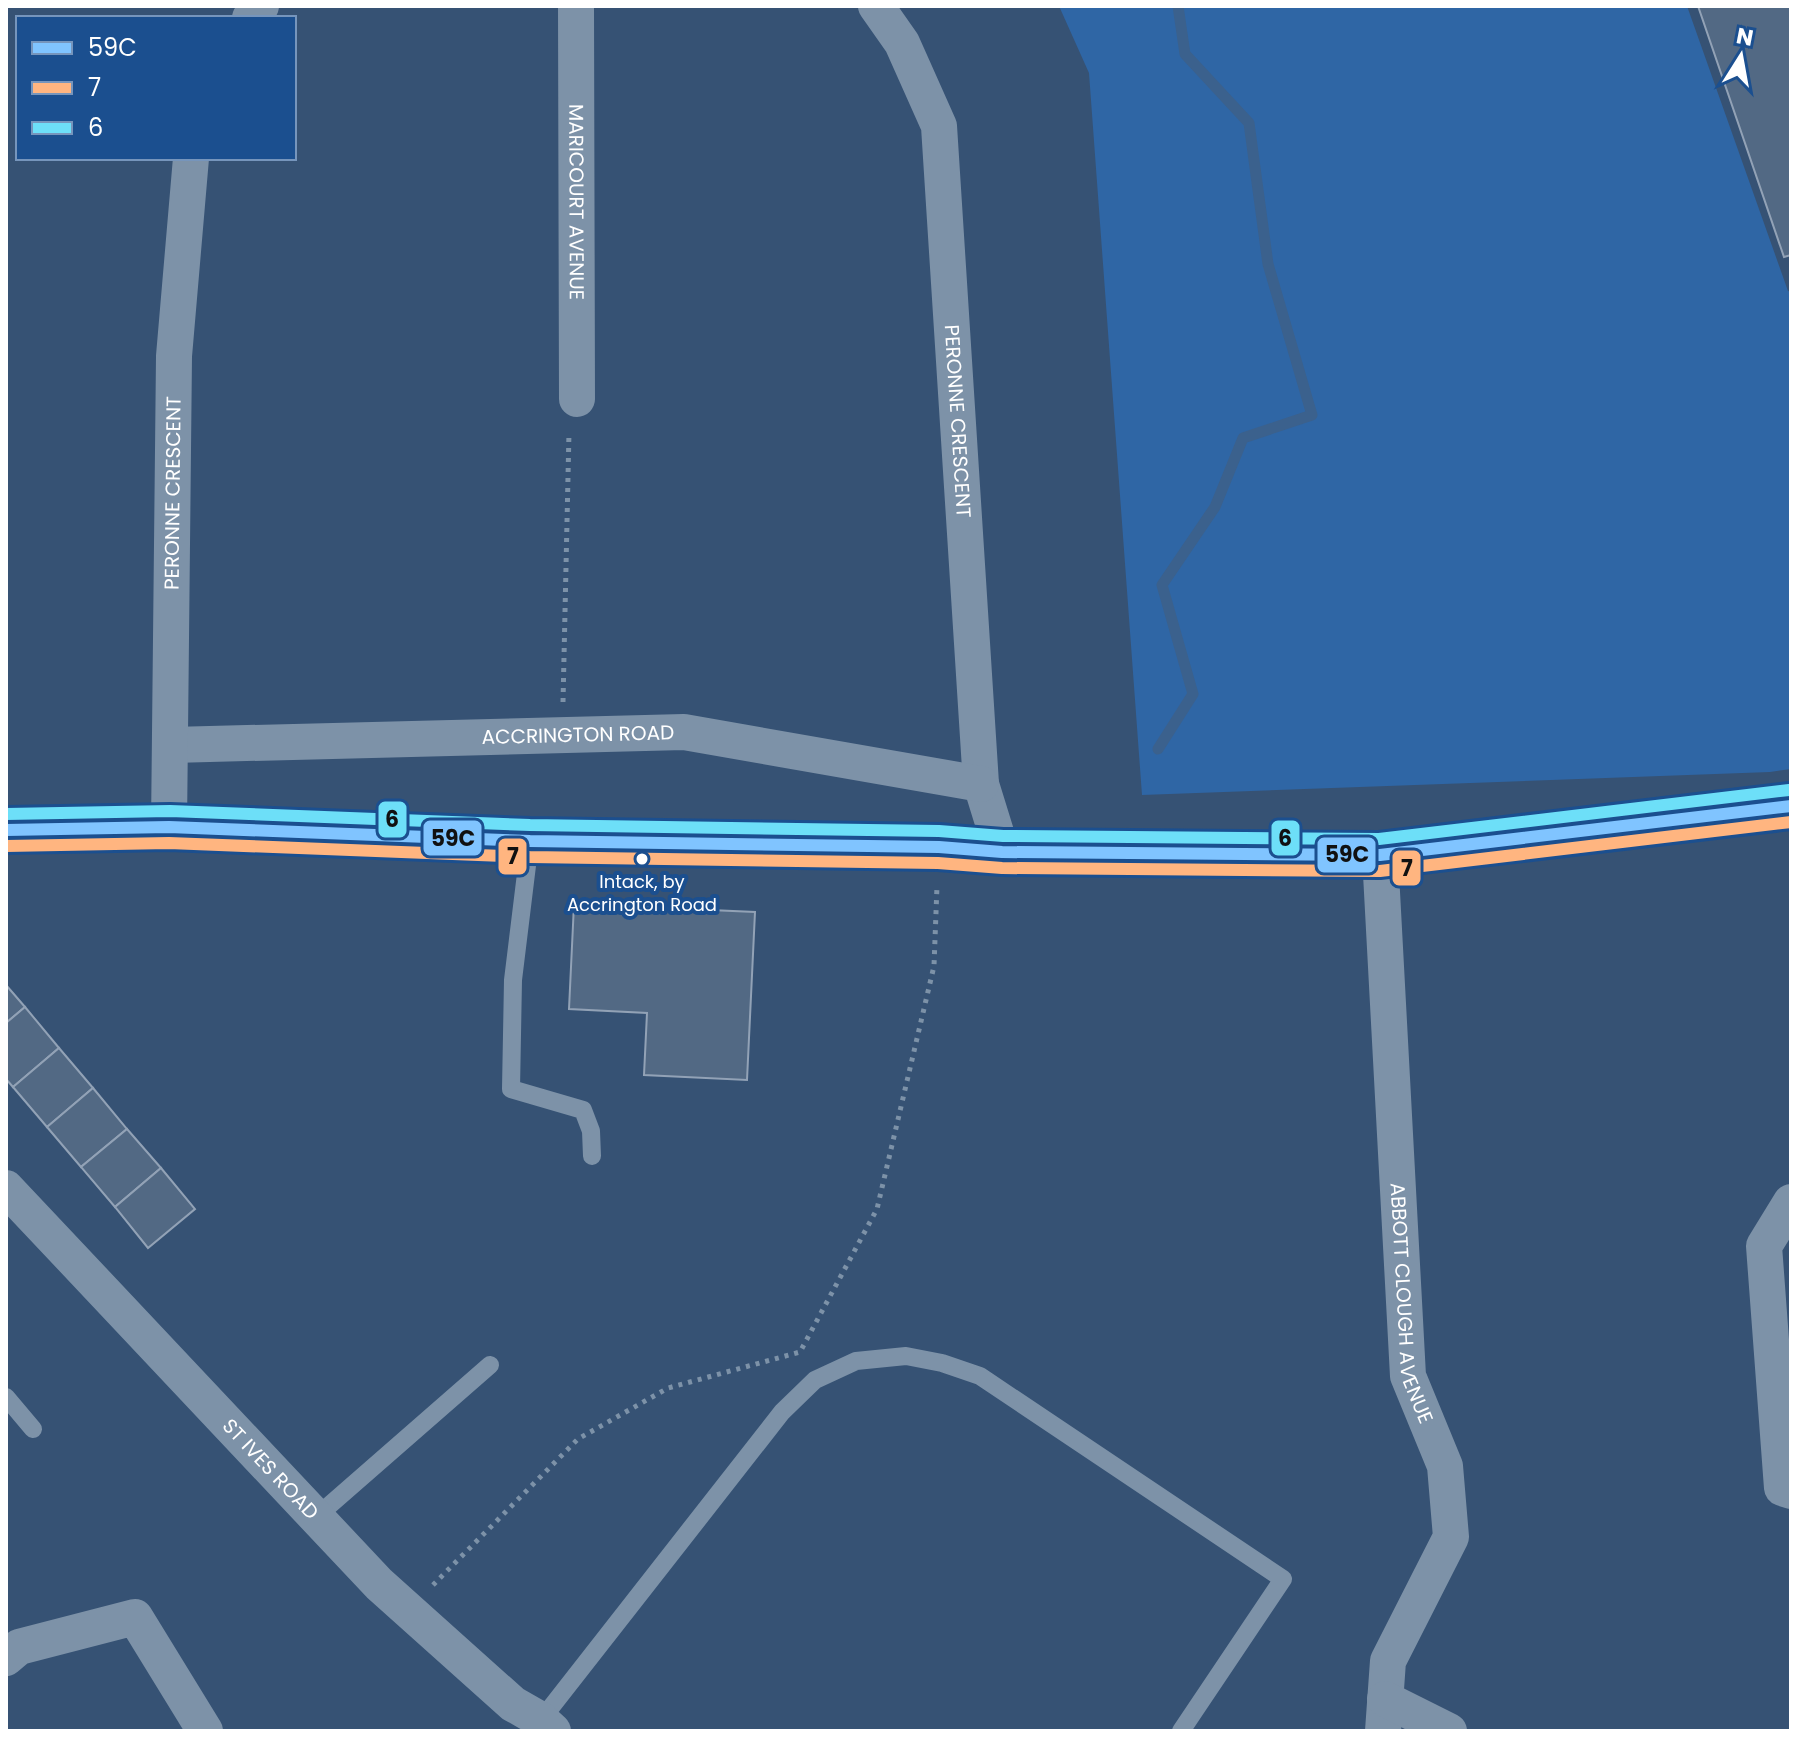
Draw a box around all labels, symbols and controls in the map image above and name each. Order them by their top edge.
legend [16,16,296,160]
north arrow [1701,16,1781,96]
text: N [1734,20,1756,54]
text: 59C [88,31,137,64]
text: 7 [88,71,101,104]
street label: MARICOURT AVENUE [562,104,591,300]
text: 6 [88,111,103,144]
street label: PERONNE CRESCENT [938,324,978,519]
street label: PERONNE CRESCENT [158,396,188,590]
street label: ACCRINGTON ROAD [481,718,674,751]
line badge: 6 [377,800,408,839]
text: 6 [385,804,399,835]
line badge: 59C [422,819,483,857]
line badge: 6 [1270,819,1301,857]
text: 59C [431,823,475,854]
text: 6 [1278,823,1292,854]
line badge: 59C [1316,836,1377,874]
line badge: 7 [497,837,528,876]
text: 59C [1325,839,1369,870]
text: 7 [507,841,519,872]
line badge: 7 [1391,849,1422,887]
marker: Intack, by Accrington Road [634,851,650,867]
text: 7 [1401,853,1413,884]
place label: Intack, by Accrington Road [567,869,717,917]
street label: ABBOTT CLOUGH AVENUE [1384,1182,1440,1428]
street label: ST IVES ROAD [216,1412,325,1526]

